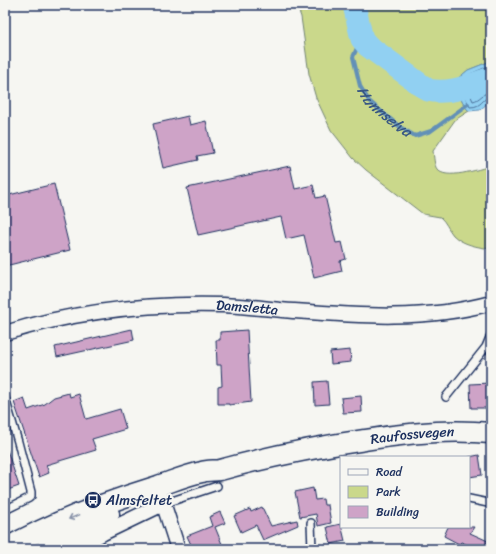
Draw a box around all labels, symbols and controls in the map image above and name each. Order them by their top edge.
water label: Hunnselva [350,81,418,145]
street label: Damsletta [216,292,279,322]
street label: Raufossvegen [369,419,455,451]
legend [340,456,470,528]
text: Road [376,461,403,483]
text: Park [376,481,401,503]
place label: Almsfeltet [105,488,172,513]
bus stop icon: Almsfeltet [83,490,103,510]
text: Building [376,501,419,523]
one-way arrow [68,513,80,521]

